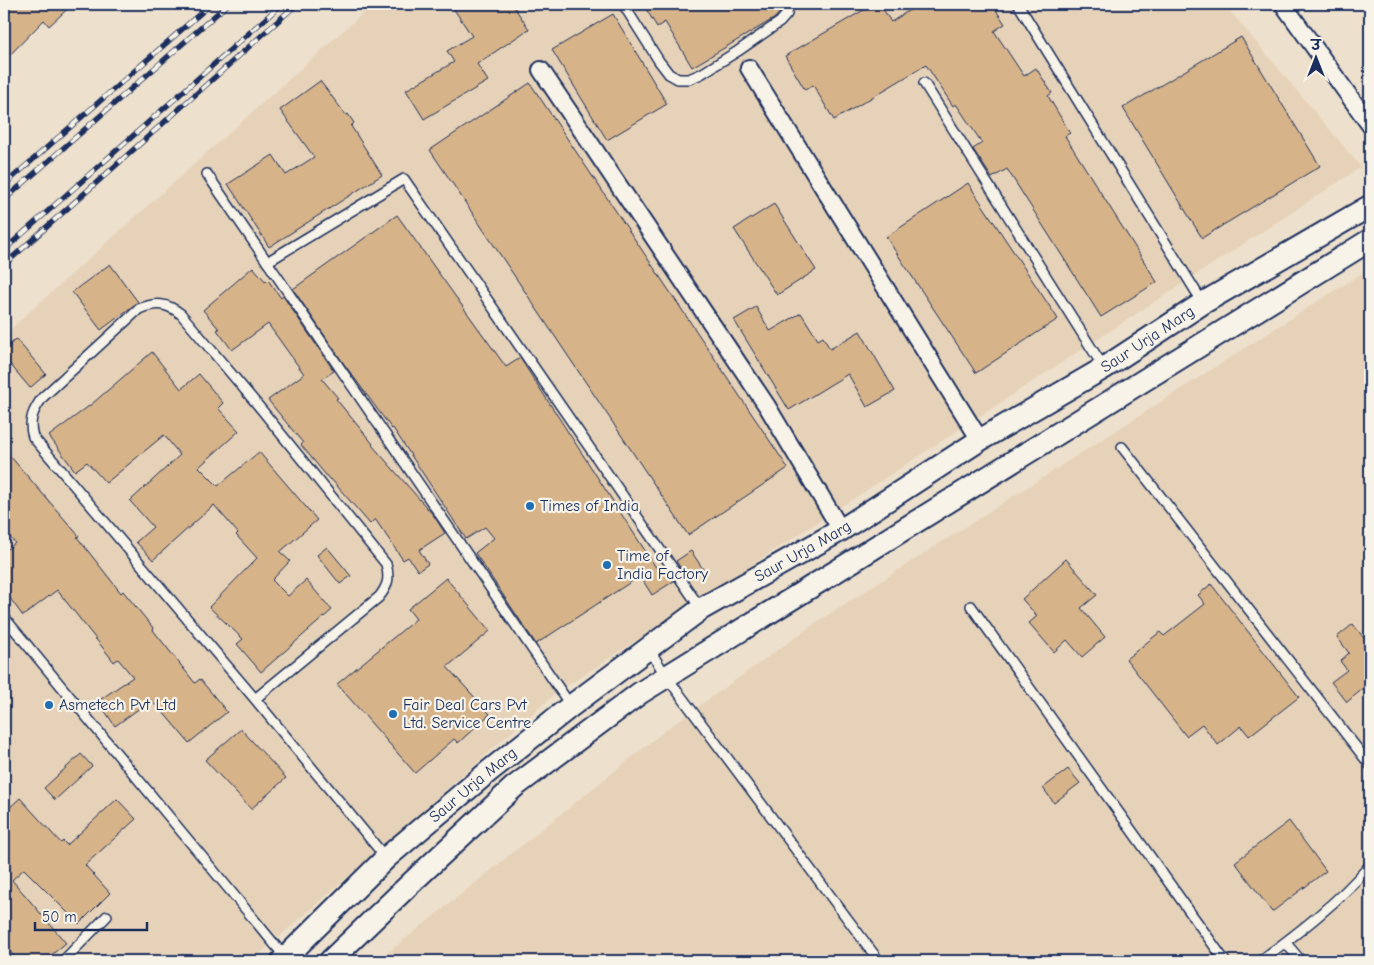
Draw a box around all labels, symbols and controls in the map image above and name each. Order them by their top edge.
north arrow [1292,32,1342,82]
text: उ [1309,37,1322,54]
street label: Saur Urja Marg [1098,302,1198,376]
place label: Times of India [540,497,639,515]
marker: Times of India [524,500,536,512]
street label: Saur Urja Marg [751,517,854,586]
place label: Time of India Factory [617,547,709,583]
marker: Time of India Factory [601,559,613,571]
place label: Asmetech Pvt Ltd [59,696,176,714]
place label: Fair Deal Cars Pvt Ltd. Service Centre [403,696,531,732]
marker: Asmetech Pvt Ltd [43,699,55,711]
marker: Fair Deal Cars Pvt Ltd. Service Centre [387,708,399,720]
street label: Saur Urja Marg [426,744,520,826]
scale bar [35,900,148,932]
text: 50 m [42,908,77,926]

